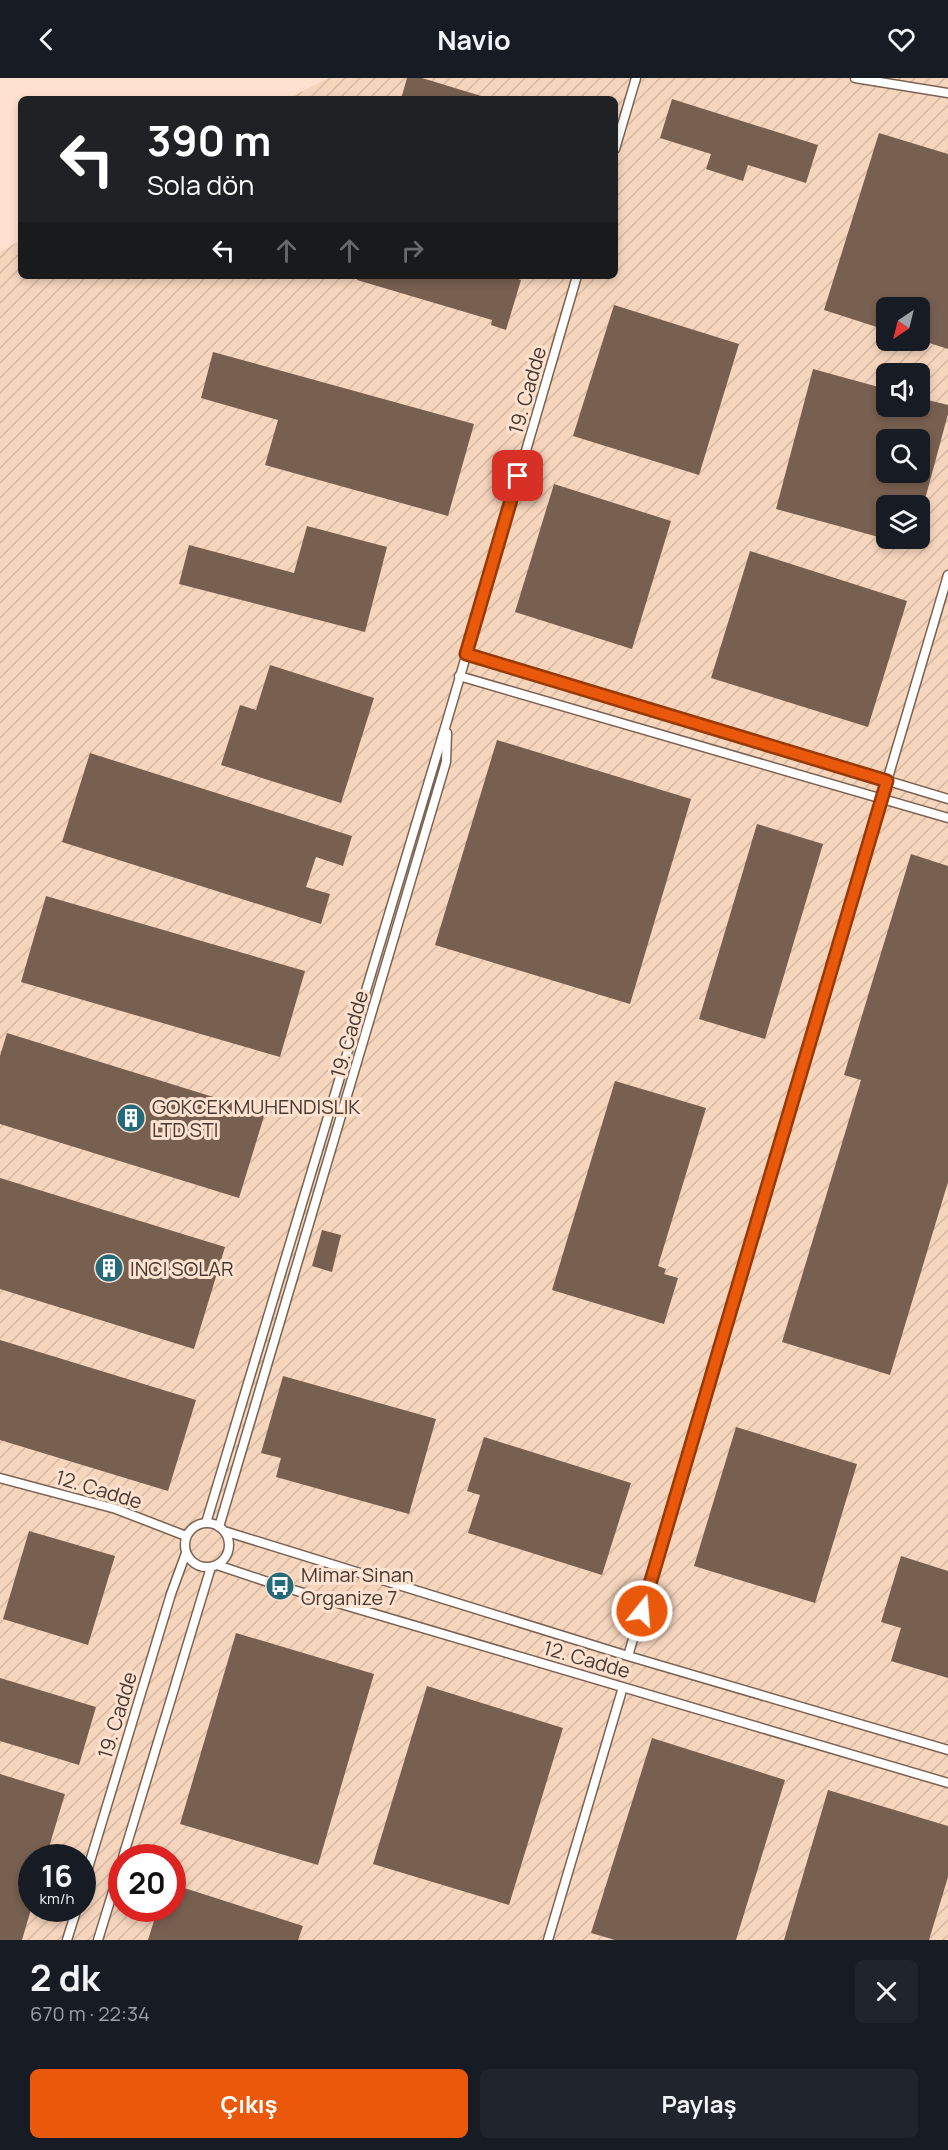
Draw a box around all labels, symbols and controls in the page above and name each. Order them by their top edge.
text: Navio [437,21,511,58]
icon: back [30,23,63,56]
icon: heart [885,23,918,56]
text: 390 m [147,111,271,169]
icon: left [48,120,126,198]
text: Sola dön [147,166,254,203]
icon: left [207,234,240,267]
icon: ahead [270,234,303,267]
icon: ahead [333,234,366,267]
icon: right [396,234,429,267]
north arrow [876,297,930,351]
map controls [876,297,930,549]
street label: 19. Cadde [502,343,552,437]
button: sound [876,363,930,417]
button: search [876,429,930,483]
pin [492,450,543,501]
icon: arrive [501,459,534,492]
button: layers [876,495,930,549]
street label: 19. Cadde [324,987,374,1081]
place label: GOKCEK MUHENDISLIK LTD STI [152,1093,360,1143]
building icon: GOKCEK MUHENDISLIK LTD STI [115,1102,147,1134]
building icon: INCI SOLAR [93,1252,125,1284]
place label: INCI SOLAR [130,1255,234,1282]
street label: 12. Cadde [52,1463,146,1515]
place label: Mimar Sinan Organize 7 [301,1561,414,1611]
bus stop icon: Mimar Sinan Organize 7 [264,1570,296,1602]
position arrow [610,1579,674,1643]
street label: 12. Cadde [540,1634,634,1684]
street label: 19. Cadde [91,1668,143,1762]
speed limit sign: 20 [108,1844,186,1922]
text: 16 [41,1855,73,1896]
text: km/h [40,1888,74,1909]
text: 2 dk [30,1953,100,2002]
button: close [855,1960,918,2023]
text: 670 m · 22:34 [30,2000,150,2027]
button: Çıkış [30,2069,468,2138]
button: Paylaş [480,2069,918,2138]

